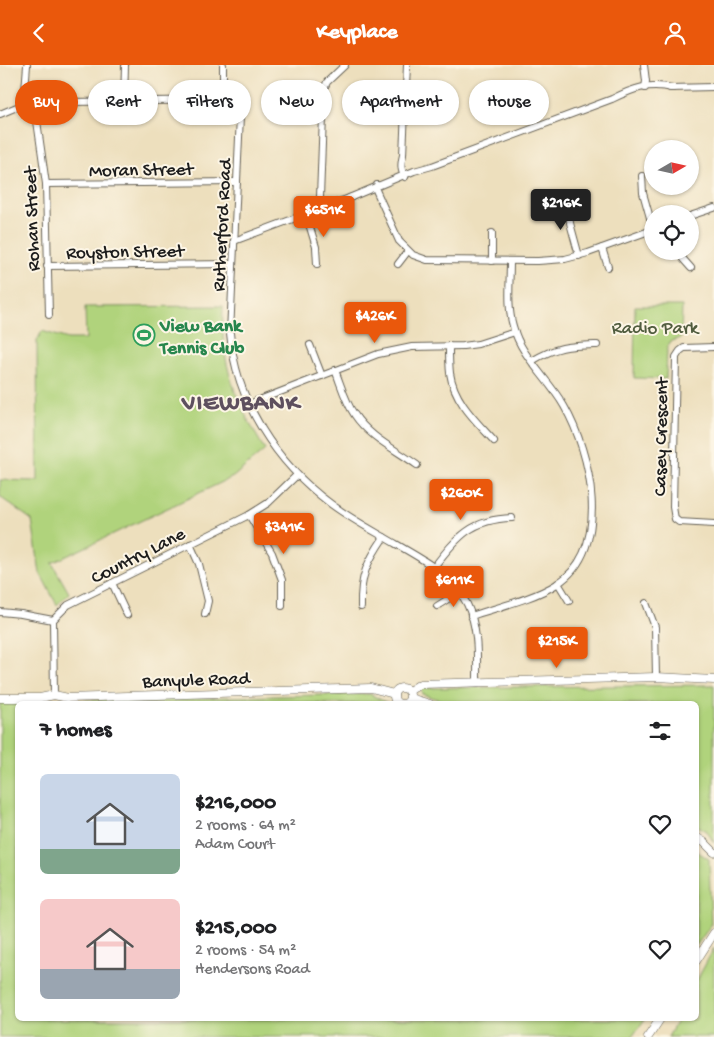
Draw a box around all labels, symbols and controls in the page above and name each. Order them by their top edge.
icon: back [25,19,53,47]
icon: person [661,19,689,47]
text: Keyplace [316,20,398,46]
chip: Buy [15,80,78,125]
chip: Rent [88,80,158,125]
chip: Filters [168,80,251,125]
chip: New [261,80,332,125]
chip: Apartment [342,80,459,125]
chip: House [469,80,549,125]
north arrow [644,140,699,195]
map controls [644,140,699,260]
street label: Rutherford Road [209,156,239,292]
street label: Moran Street [89,159,196,184]
street label: Rohan Street [20,164,47,272]
pin: $216K [526,189,596,231]
pin: $651K [289,195,359,238]
text: $216K [542,195,580,214]
text: $651K [305,202,343,221]
button: locate [644,205,699,260]
street label: Royston Street [66,241,186,266]
pin: $426K [340,301,410,344]
text: $426K [355,308,395,327]
place label: View Bank Tennis Club [158,316,244,361]
park label: Radio Park [612,318,700,341]
sports icon: View Bank Tennis Club [132,323,156,347]
street label: Casey Crescent [650,375,675,496]
district label: VIEWBANK [181,390,302,419]
pin: $260K [426,479,496,521]
text: $260K [440,485,482,504]
pin: $341K [249,513,319,555]
text: $341K [265,519,303,538]
street label: Country Lane [88,523,190,591]
pin: $611K [419,565,489,608]
text: $611K [435,572,473,591]
pin: $215K [522,627,592,669]
text: $215K [538,633,576,652]
street label: Banyule Road [141,668,252,695]
icon: filters [646,717,674,745]
text: 7 homes [40,719,112,744]
text: $216,000 [195,792,276,817]
icon: home [80,794,140,854]
icon: heart [646,810,674,838]
text: 2 rooms · 64 m² [195,817,296,836]
text: Adam Court [195,836,275,855]
text: $215,000 [195,917,277,942]
icon: home [80,919,140,979]
icon: heart [646,935,674,963]
text: 2 rooms · 54 m² [195,942,296,961]
text: Hendersons Road [195,961,310,980]

